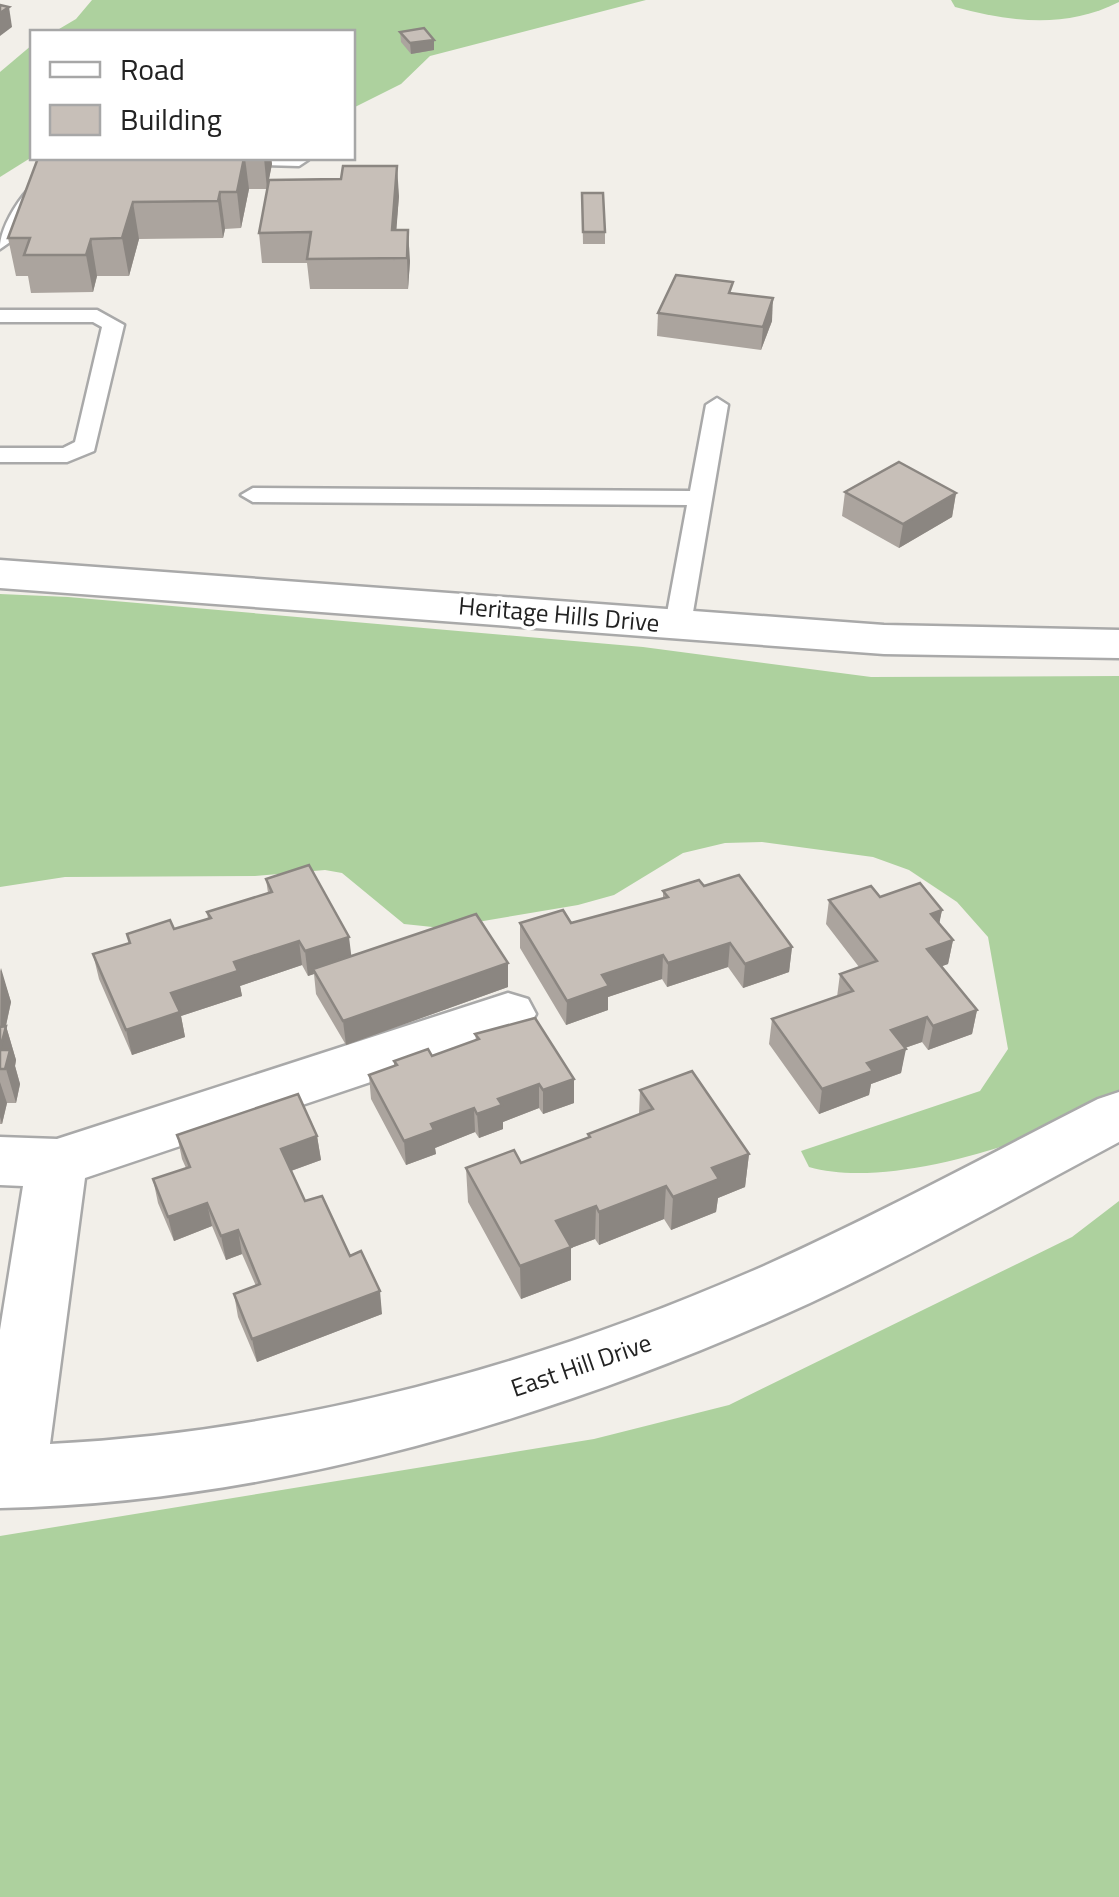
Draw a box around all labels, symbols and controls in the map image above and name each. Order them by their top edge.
legend [30,30,355,160]
text: Road [120,46,185,92]
text: Building [120,96,222,142]
street label: Heritage Hills Drive [457,586,661,642]
street label: East Hill Drive [506,1323,656,1407]

